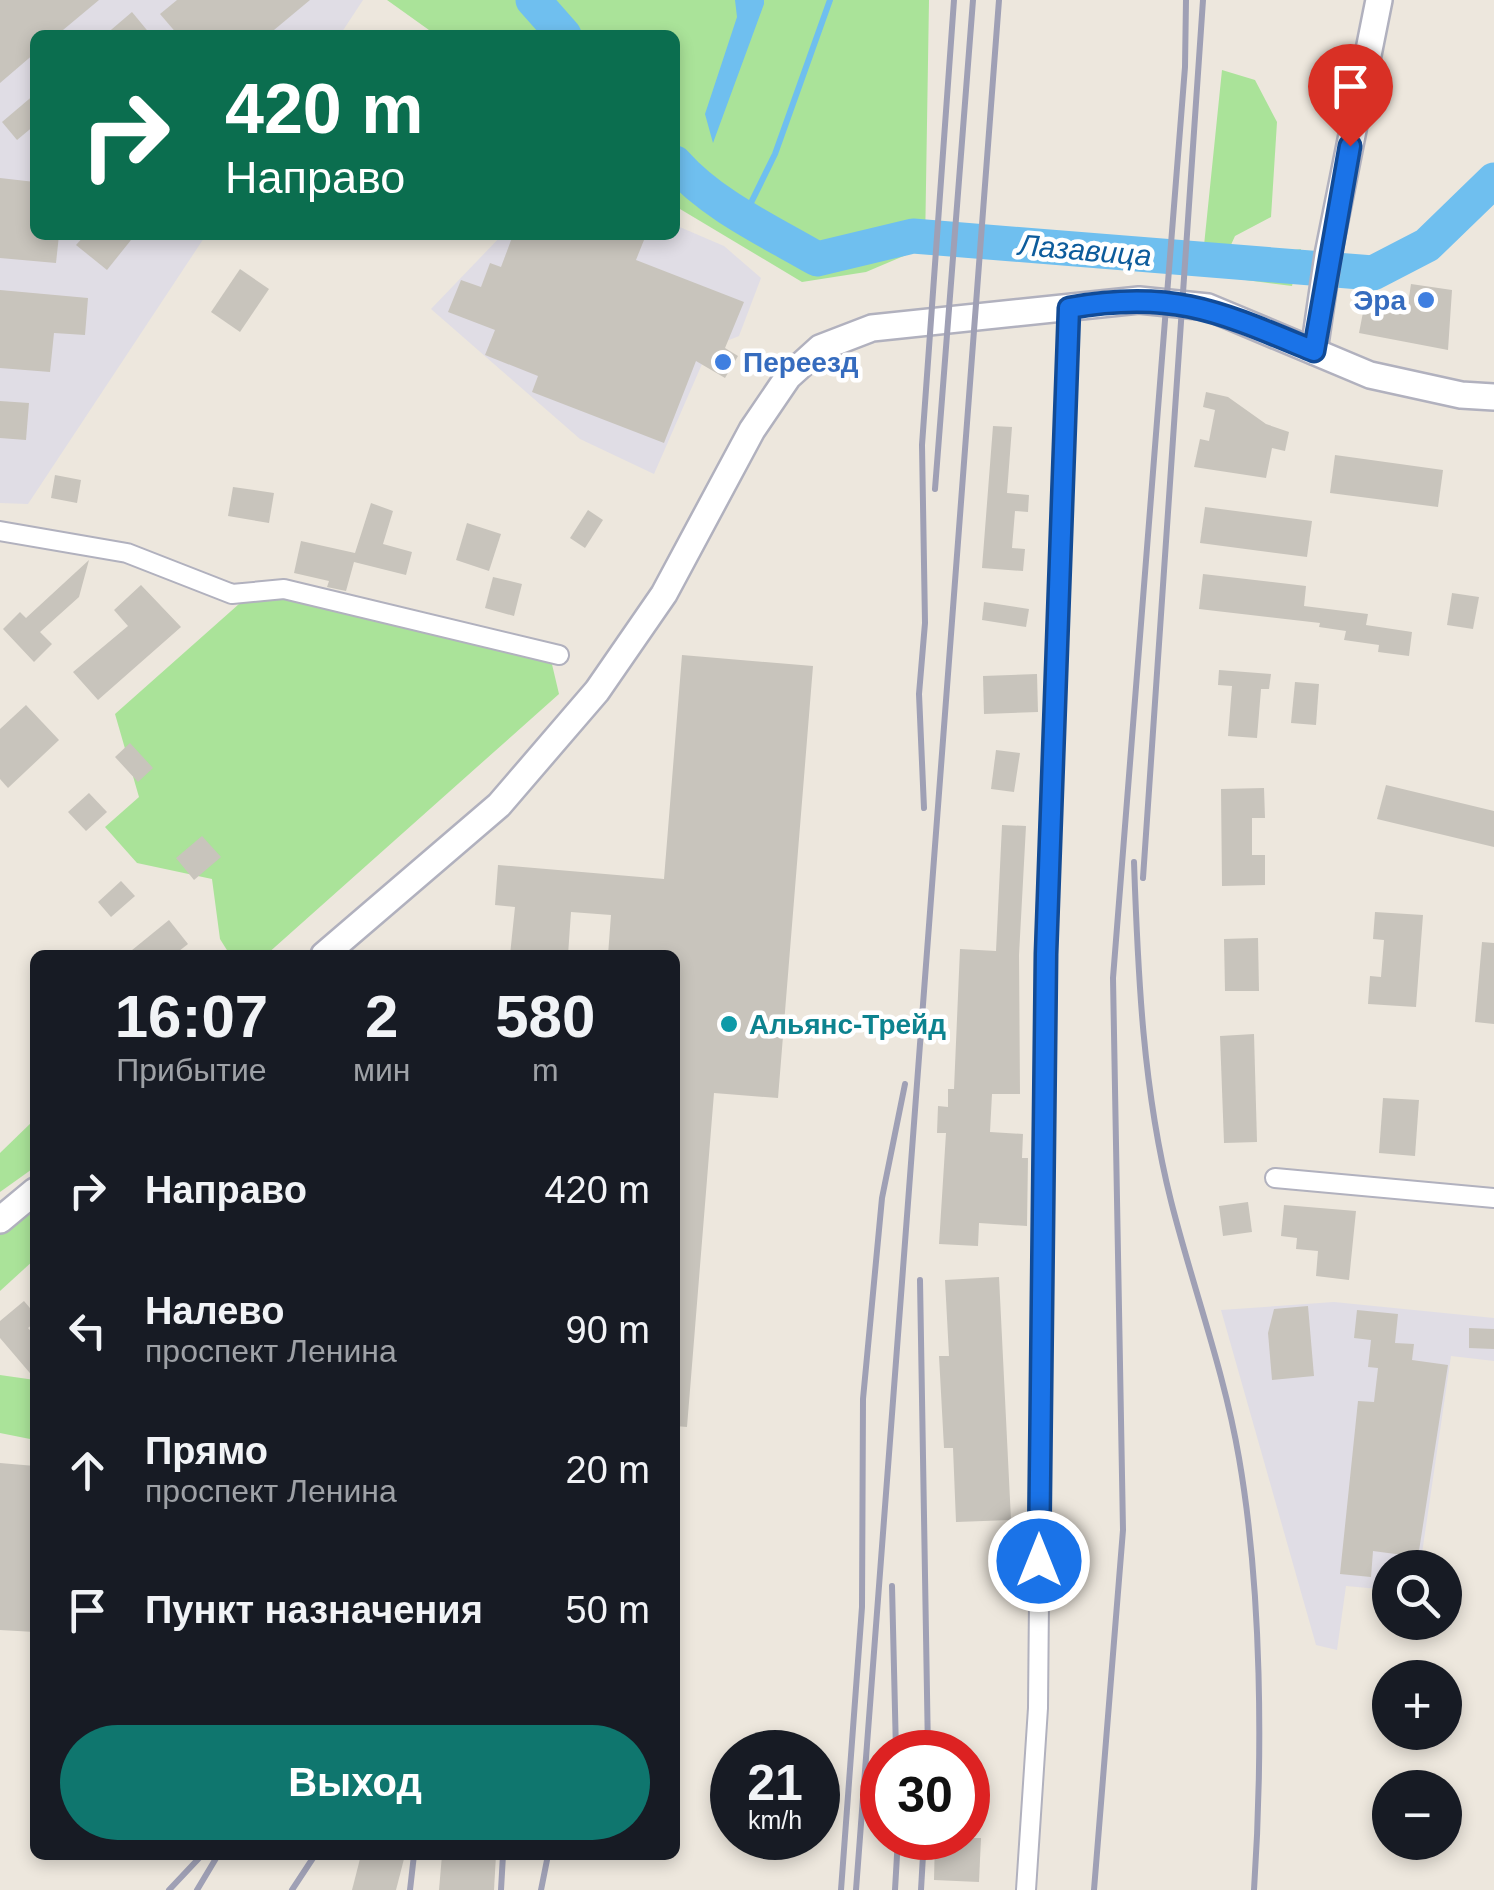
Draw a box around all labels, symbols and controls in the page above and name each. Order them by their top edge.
pin [1308,44,1393,147]
icon: arrive [1323,59,1378,114]
icon: right [60,70,190,200]
text: 420 m [225,70,423,148]
text: Направо [225,152,405,203]
water label: Лазавица [1015,228,1153,272]
place label: Эра [1353,285,1406,316]
marker: Эра [1415,289,1437,311]
place label: Переезд [743,347,859,378]
marker: Переезд [712,351,734,373]
text: 16:07 [115,983,268,1050]
text: 2 [365,983,398,1050]
text: 580 [495,983,595,1050]
place label: Альянс-Трейд [749,1009,946,1040]
marker: Альянс-Трейд [718,1013,740,1035]
text: Прибытие [116,1052,267,1088]
text: мин [353,1052,410,1088]
text: m [532,1052,559,1088]
icon: right [60,1163,115,1218]
text: Направо [145,1169,307,1211]
text: 420 m [544,1169,650,1211]
text: Налево [145,1290,284,1332]
icon: left [60,1303,115,1358]
text: 90 m [566,1309,650,1351]
text: проспект Ленина [145,1333,397,1369]
text: Прямо [145,1430,268,1472]
icon: ahead [60,1443,115,1498]
text: 20 m [566,1449,650,1491]
text: проспект Ленина [145,1473,397,1509]
position arrow [987,1509,1091,1613]
map controls [1372,1550,1462,1860]
button: search [1372,1550,1462,1640]
icon: arrive [60,1583,115,1638]
text: Пункт назначения [145,1589,483,1631]
text: 50 m [566,1589,650,1631]
button: + [1372,1660,1462,1750]
button: Выход [60,1725,650,1840]
speed limit sign: 30 [860,1730,990,1860]
text: 21 [747,1755,803,1811]
button: − [1372,1770,1462,1860]
text: km/h [748,1806,802,1834]

